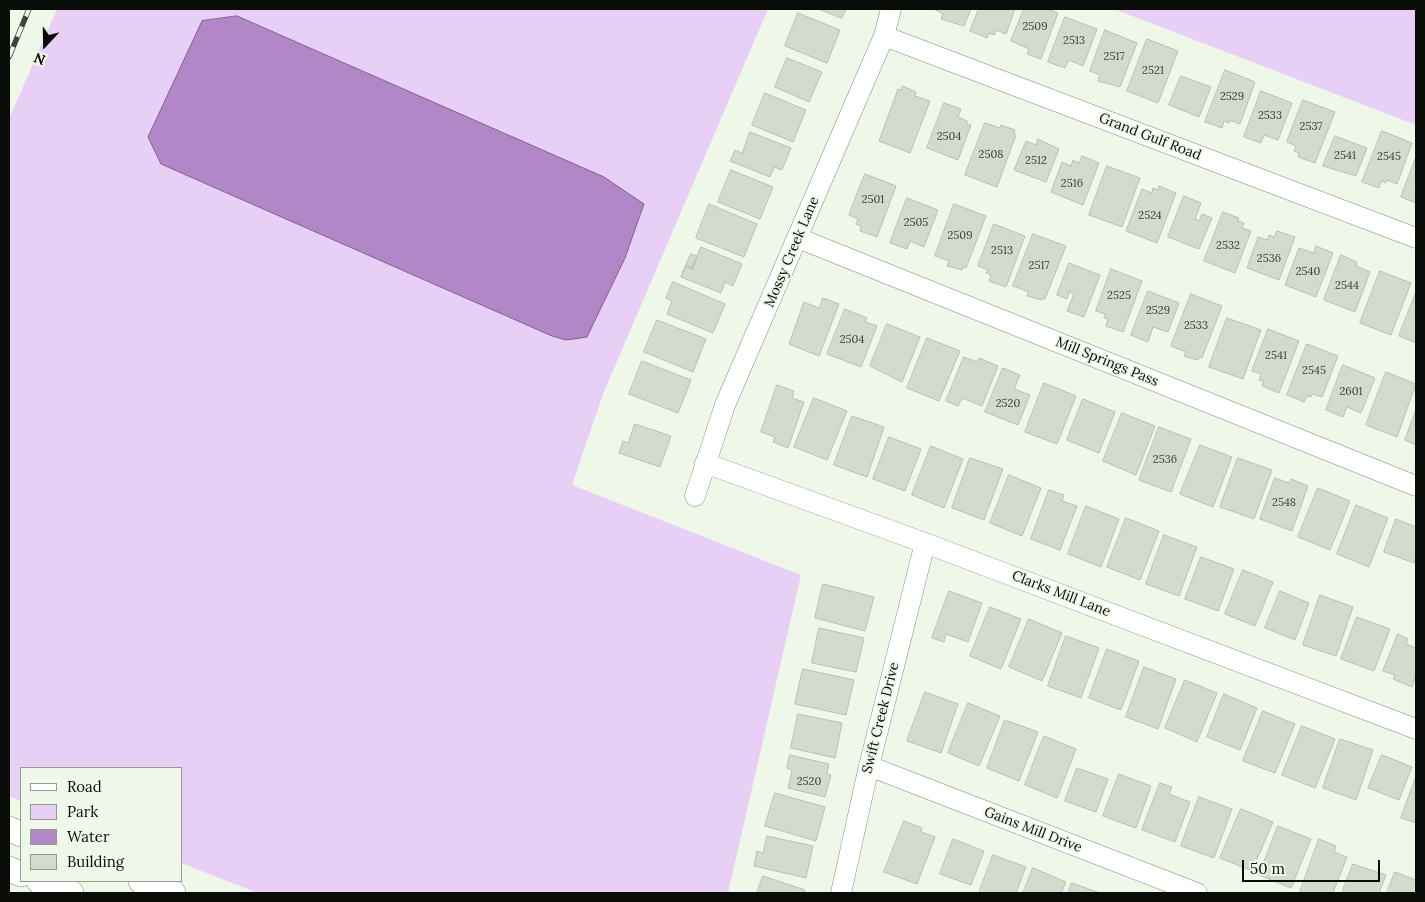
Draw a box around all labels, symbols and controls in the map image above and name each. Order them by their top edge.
north arrow [20,20,70,70]
house number: 2509 [1022,20,1048,34]
house number: 2513 [1063,34,1085,48]
text: N [31,49,48,69]
house number: 2517 [1104,50,1124,64]
house number: 2521 [1142,64,1164,78]
house number: 2529 [1220,90,1244,104]
house number: 2533 [1258,109,1282,123]
street label: Grand Gulf Road [1097,110,1203,164]
house number: 2537 [1300,120,1322,134]
house number: 2504 [937,130,961,144]
house number: 2508 [979,148,1003,162]
house number: 2541 [1334,149,1356,163]
house number: 2545 [1377,150,1401,164]
house number: 2512 [1025,154,1047,168]
house number: 2516 [1061,177,1083,191]
house number: 2501 [862,193,884,207]
street label: Mossy Creek Lane [761,194,823,310]
house number: 2524 [1138,209,1162,223]
house number: 2505 [904,216,928,230]
house number: 2509 [947,229,973,243]
house number: 2532 [1216,239,1240,253]
house number: 2513 [991,244,1013,258]
house number: 2536 [1257,252,1281,266]
house number: 2517 [1029,259,1049,273]
house number: 2540 [1296,265,1320,279]
house number: 2544 [1335,279,1359,293]
house number: 2525 [1107,289,1131,303]
house number: 2529 [1146,304,1170,318]
house number: 2533 [1184,319,1208,333]
house number: 2504 [840,333,864,347]
street label: Mill Springs Pass [1053,334,1161,390]
house number: 2541 [1265,349,1287,363]
house number: 2545 [1302,364,1326,378]
house number: 2601 [1339,385,1363,399]
house number: 2520 [996,397,1020,411]
house number: 2536 [1153,453,1177,467]
house number: 2548 [1272,496,1296,510]
street label: Clarks Mill Lane [1009,567,1113,621]
street label: Swift Creek Drive [859,661,903,775]
legend [20,767,182,882]
house number: 2520 [797,775,821,789]
text: Road [67,777,102,796]
text: Park [67,802,98,821]
street label: Gains Mill Drive [982,804,1084,856]
text: Water [67,827,109,846]
scale bar [1245,850,1382,882]
text: Building [67,852,124,871]
text: 50 m [1250,859,1285,878]

